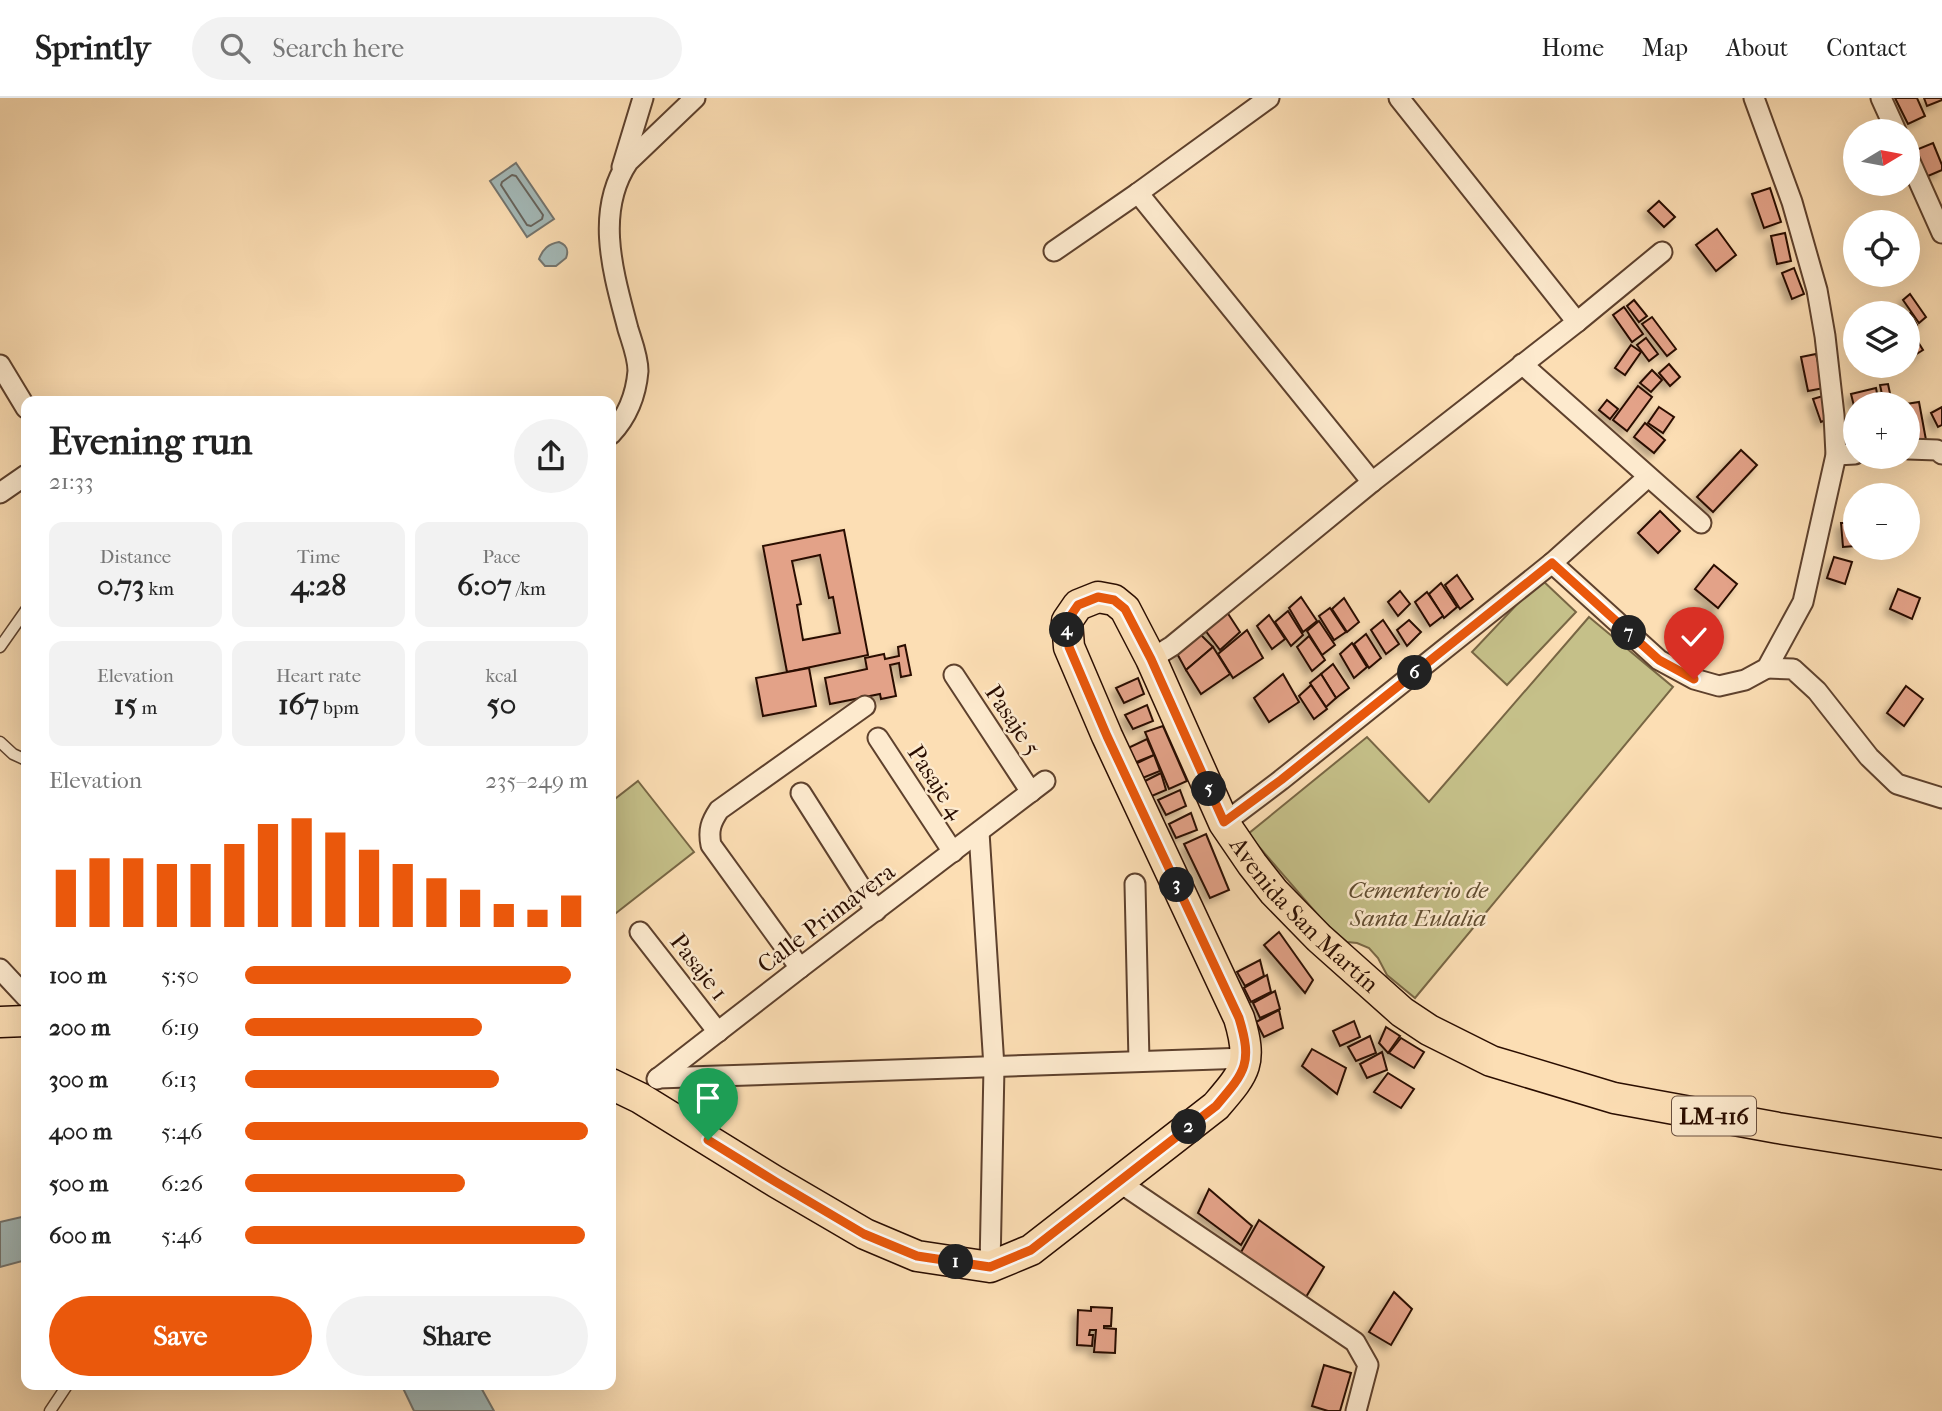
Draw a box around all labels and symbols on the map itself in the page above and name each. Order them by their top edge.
north arrow [1843,119,1920,196]
pin [1664,607,1724,679]
pin: 4 [1050,612,1084,648]
pin: 7 [1612,616,1646,650]
pin: 6 [1398,656,1432,690]
street label: Pasaje 5 [979,680,1047,760]
street label: Pasaje 4 [902,740,971,825]
pin: 5 [1192,772,1226,806]
street label: Avenida San Martín [1223,831,1384,998]
street label: Calle Primavera [752,857,901,979]
pin: 3 [1160,868,1194,902]
park label: Cementerio de Santa Eulalia [1348,876,1489,932]
street label: Pasaje 1 [664,928,734,1006]
pin [678,1068,738,1140]
road number: LM-116 [1672,1096,1756,1135]
pin: 2 [1172,1110,1206,1144]
pin: 1 [939,1244,974,1280]

